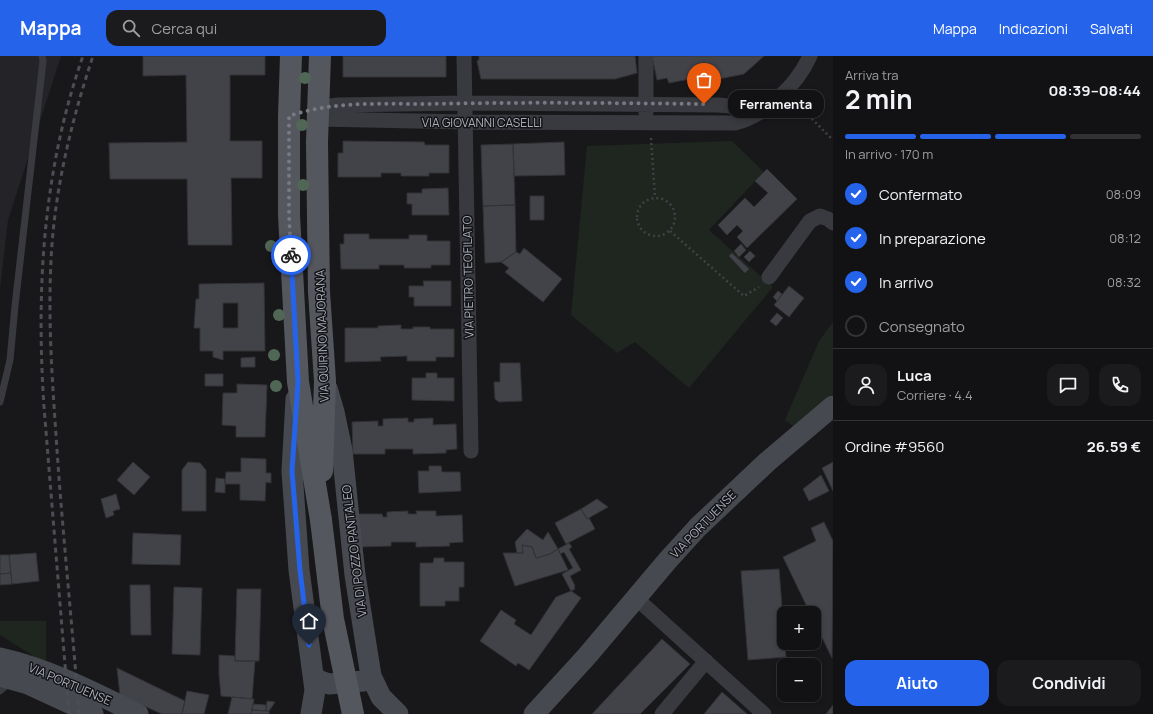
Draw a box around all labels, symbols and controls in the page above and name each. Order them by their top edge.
search box [106,10,386,46]
text: Mappa [20,15,82,41]
icon: search [120,17,142,39]
text: Cerca qui [152,18,217,39]
text: Mappa [933,19,977,38]
text: Indicazioni [999,19,1068,38]
text: Salvati [1090,19,1133,38]
pin [687,63,721,104]
text: Arriva tra [845,66,899,84]
icon: bag [693,69,715,91]
text: 08:39–08:44 [1048,80,1141,101]
text: 2 min [845,81,913,117]
callout: Ferramenta [728,90,824,118]
text: Ferramenta [740,95,812,113]
street label: VIA GIOVANNI CASELLI [422,114,542,131]
text: In arrivo · 170 m [845,145,933,163]
icon: check [845,183,867,205]
text: Confermato [879,184,962,205]
text: 08:09 [1106,185,1141,203]
street label: VIA PIETRO TEOFILATO [458,215,478,339]
icon: check [845,227,867,249]
text: In preparazione [879,228,986,249]
text: 08:12 [1109,229,1141,247]
courier [271,235,311,275]
icon: bike [280,244,302,266]
street label: VIA QUIRINO MAJORANA [311,269,333,403]
icon: check [845,271,867,293]
text: In arrivo [879,272,933,293]
text: 08:32 [1107,273,1141,291]
text: Consegnato [879,316,965,337]
button: person [845,364,887,406]
button: chat [1047,364,1089,406]
button: phone [1099,364,1141,406]
text: Luca [897,365,932,386]
text: Corriere · 4.4 [897,386,973,404]
text: Ordine #9560 [845,436,944,457]
text: 26.59 € [1087,436,1141,457]
street label: VIA DI POZZO PANTALEO [337,483,371,618]
street label: VIA PORTUENSE [666,486,740,562]
pin [292,604,326,645]
map controls [777,606,821,702]
button: + [777,606,821,650]
icon: home [298,610,320,632]
button: − [777,658,821,702]
street label: VIA PORTUENSE [26,659,114,709]
button: Aiuto [845,660,989,706]
button: Condividi [997,660,1141,706]

